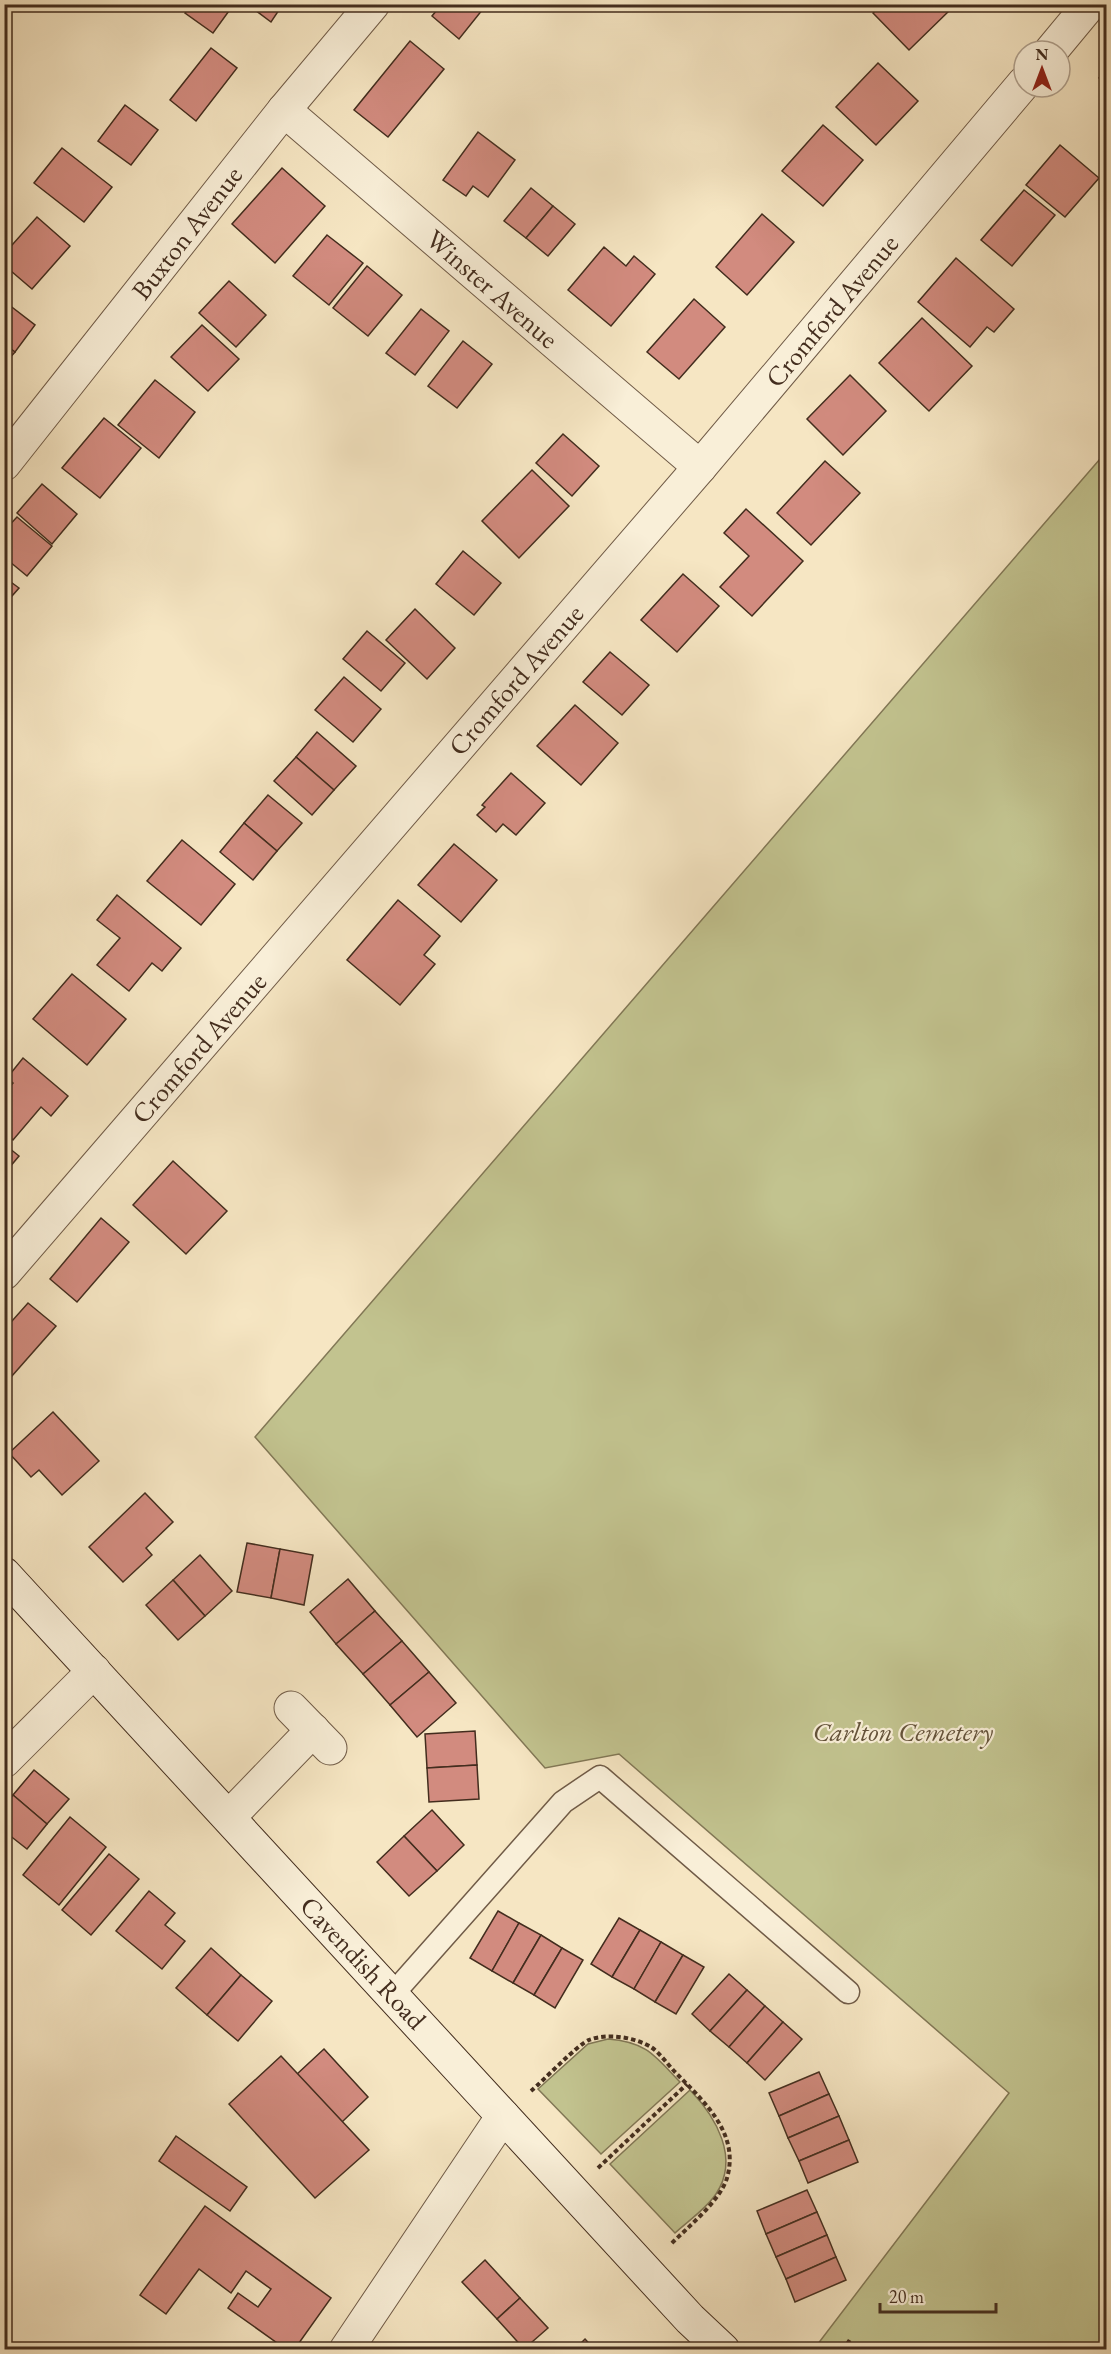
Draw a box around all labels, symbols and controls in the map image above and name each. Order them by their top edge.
north arrow [1012,39,1072,99]
text: N [1036,44,1049,65]
street label: Buxton Avenue [123,159,250,307]
street label: Winster Avenue [419,221,566,356]
street label: Cromford Avenue [757,227,906,394]
street label: Cromford Avenue [440,597,591,763]
street label: Cromford Avenue [123,965,274,1131]
park label: Carlton Cemetery [813,1714,993,1749]
street label: Cavendish Road [293,1889,434,2037]
scale bar [880,2276,996,2314]
text: 20 m [889,2285,924,2308]

